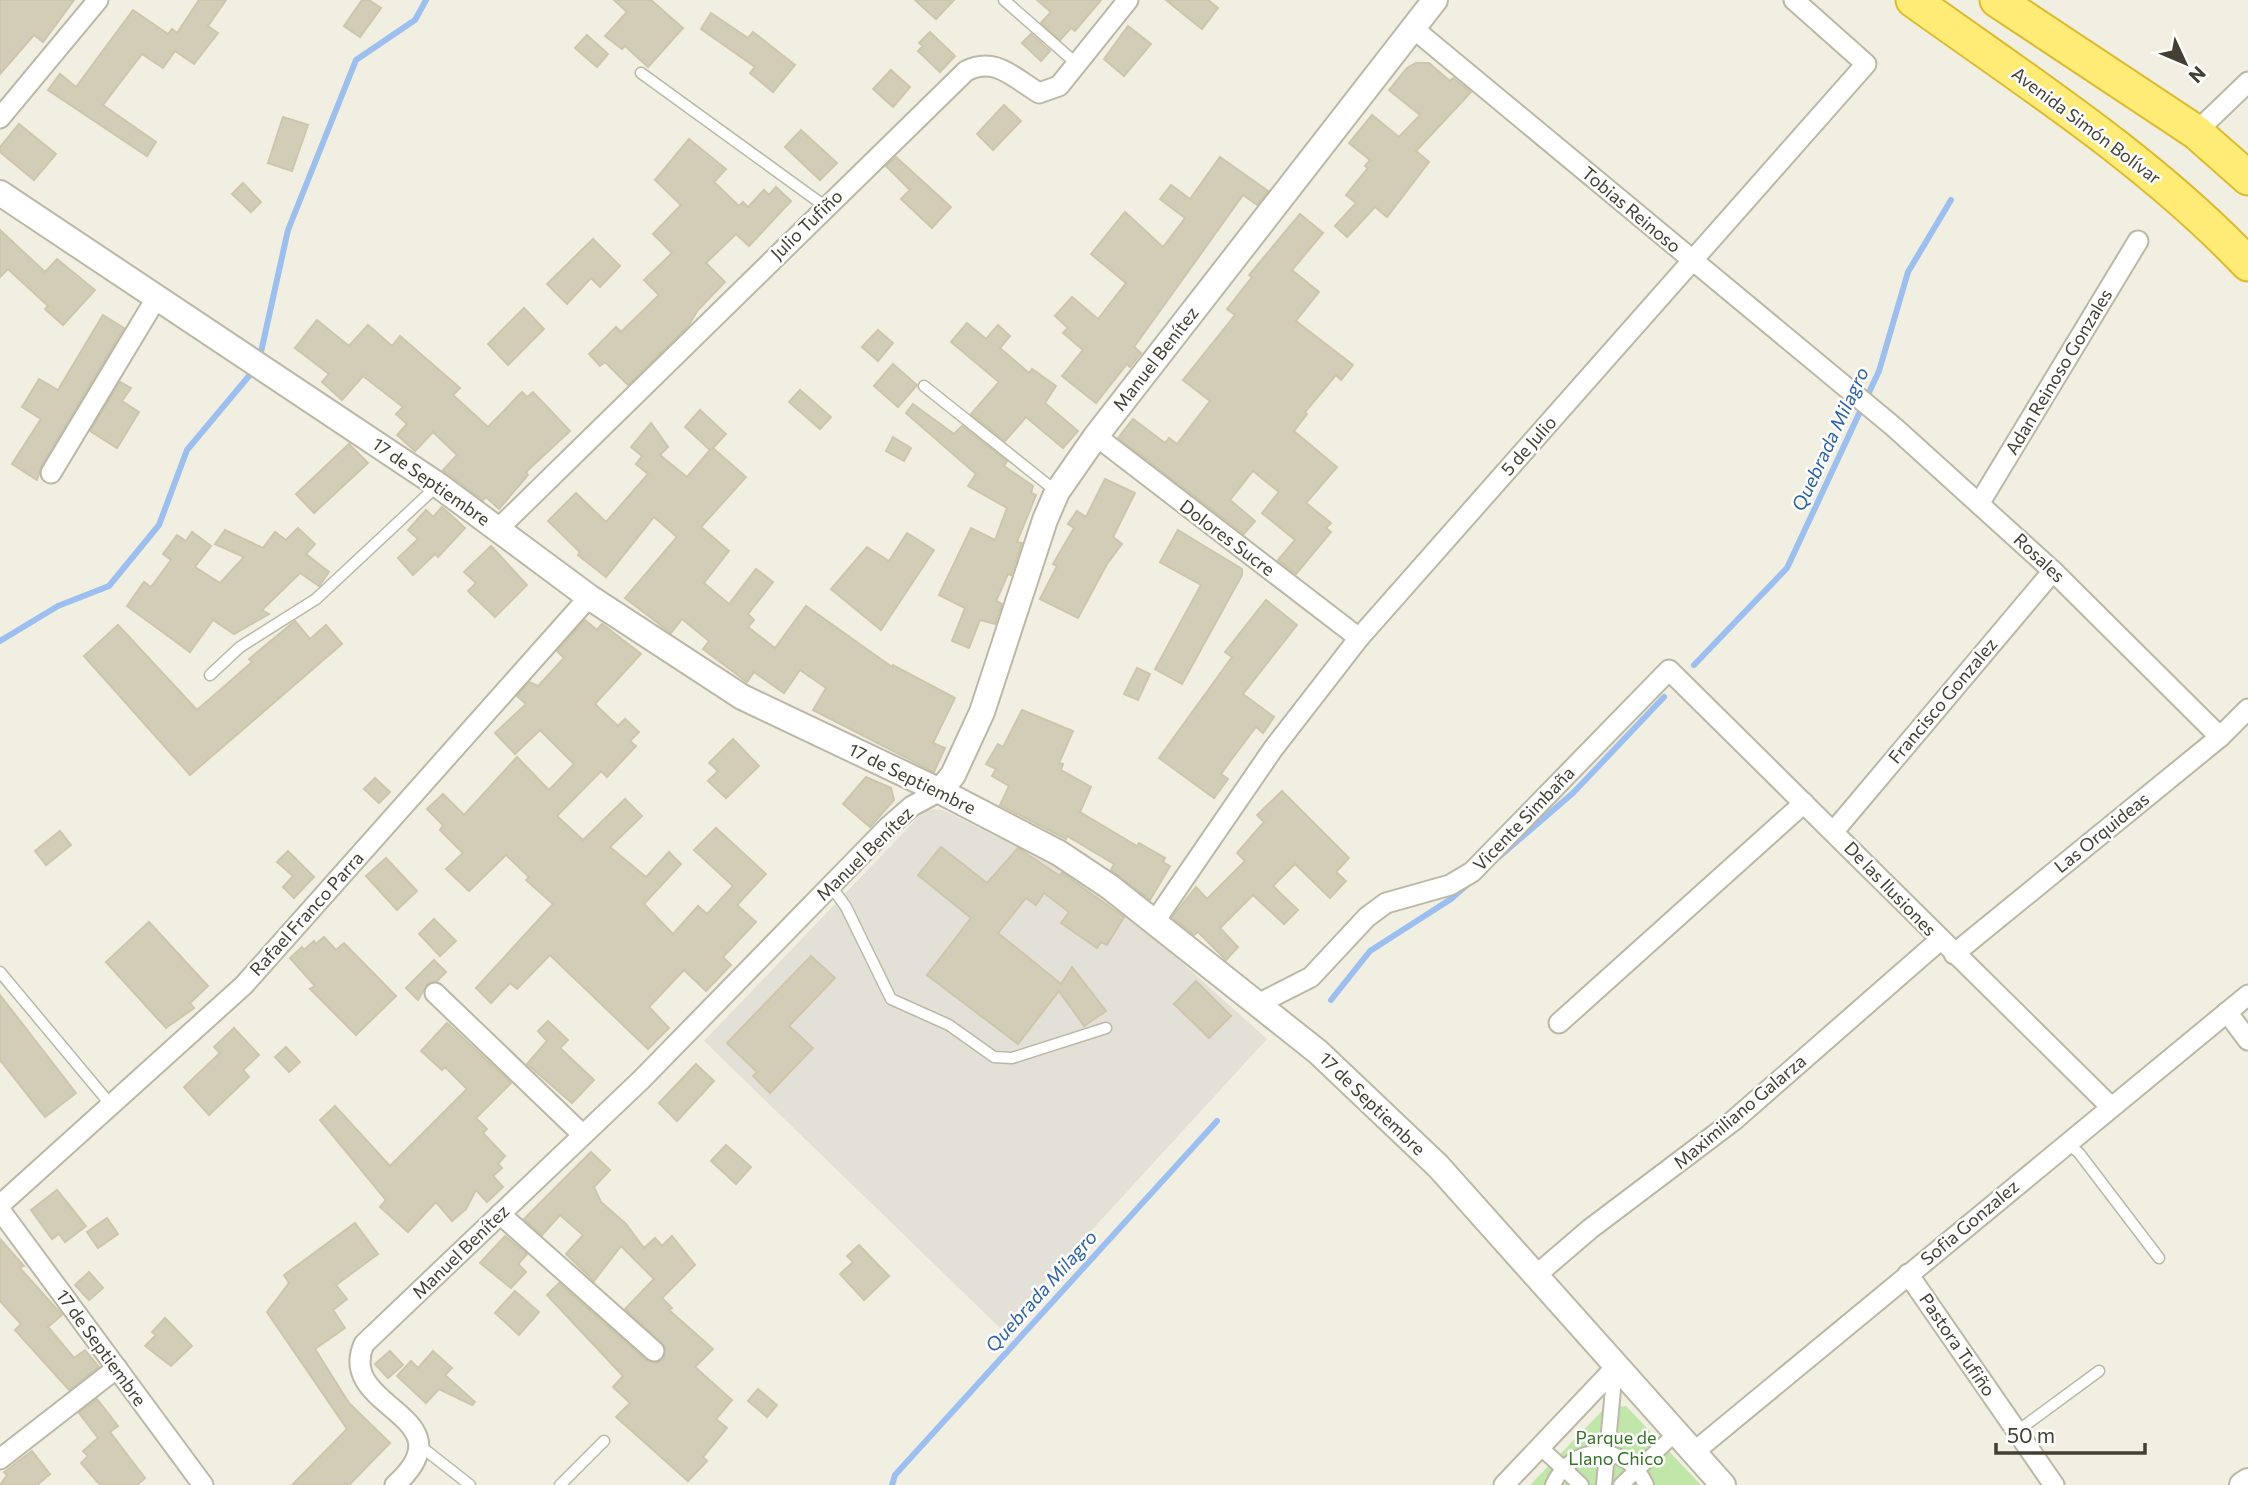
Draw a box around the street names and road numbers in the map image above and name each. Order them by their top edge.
street label: Avenida Simón Bolívar [2008,62,2165,188]
street label: Tobias Reinoso [1578,161,1686,257]
street label: Julio Tufiño [766,185,847,264]
street label: Adan Reinoso Gonzales [2000,285,2116,458]
street label: Manuel Benítez [1108,302,1203,415]
street label: 5 de Julio [1496,411,1561,480]
street label: 17 de Septiembre [368,432,495,530]
street label: Dolores Sucre [1176,494,1279,580]
street label: Rosales [2010,528,2070,586]
street label: Francisco Gonzalez [1883,633,2001,768]
street label: 17 de Septiembre [845,738,980,818]
street label: Vicente Simbaña [1468,762,1579,875]
street label: Las Orquideas [2050,787,2153,877]
street label: Manuel Benítez [811,802,917,905]
street label: De las Ilusiones [1840,836,1941,940]
street label: Rafael Franco Parra [245,847,368,980]
street label: 17 de Septiembre [1315,1047,1430,1159]
street label: Maximiliano Galarza [1669,1049,1810,1173]
street label: Sofia Gonzalez [1916,1175,2023,1270]
street label: Manuel Benítez [407,1200,513,1303]
street label: 17 de Septiembre [52,1285,151,1410]
street label: Pastora Tufiño [1915,1289,2000,1400]

